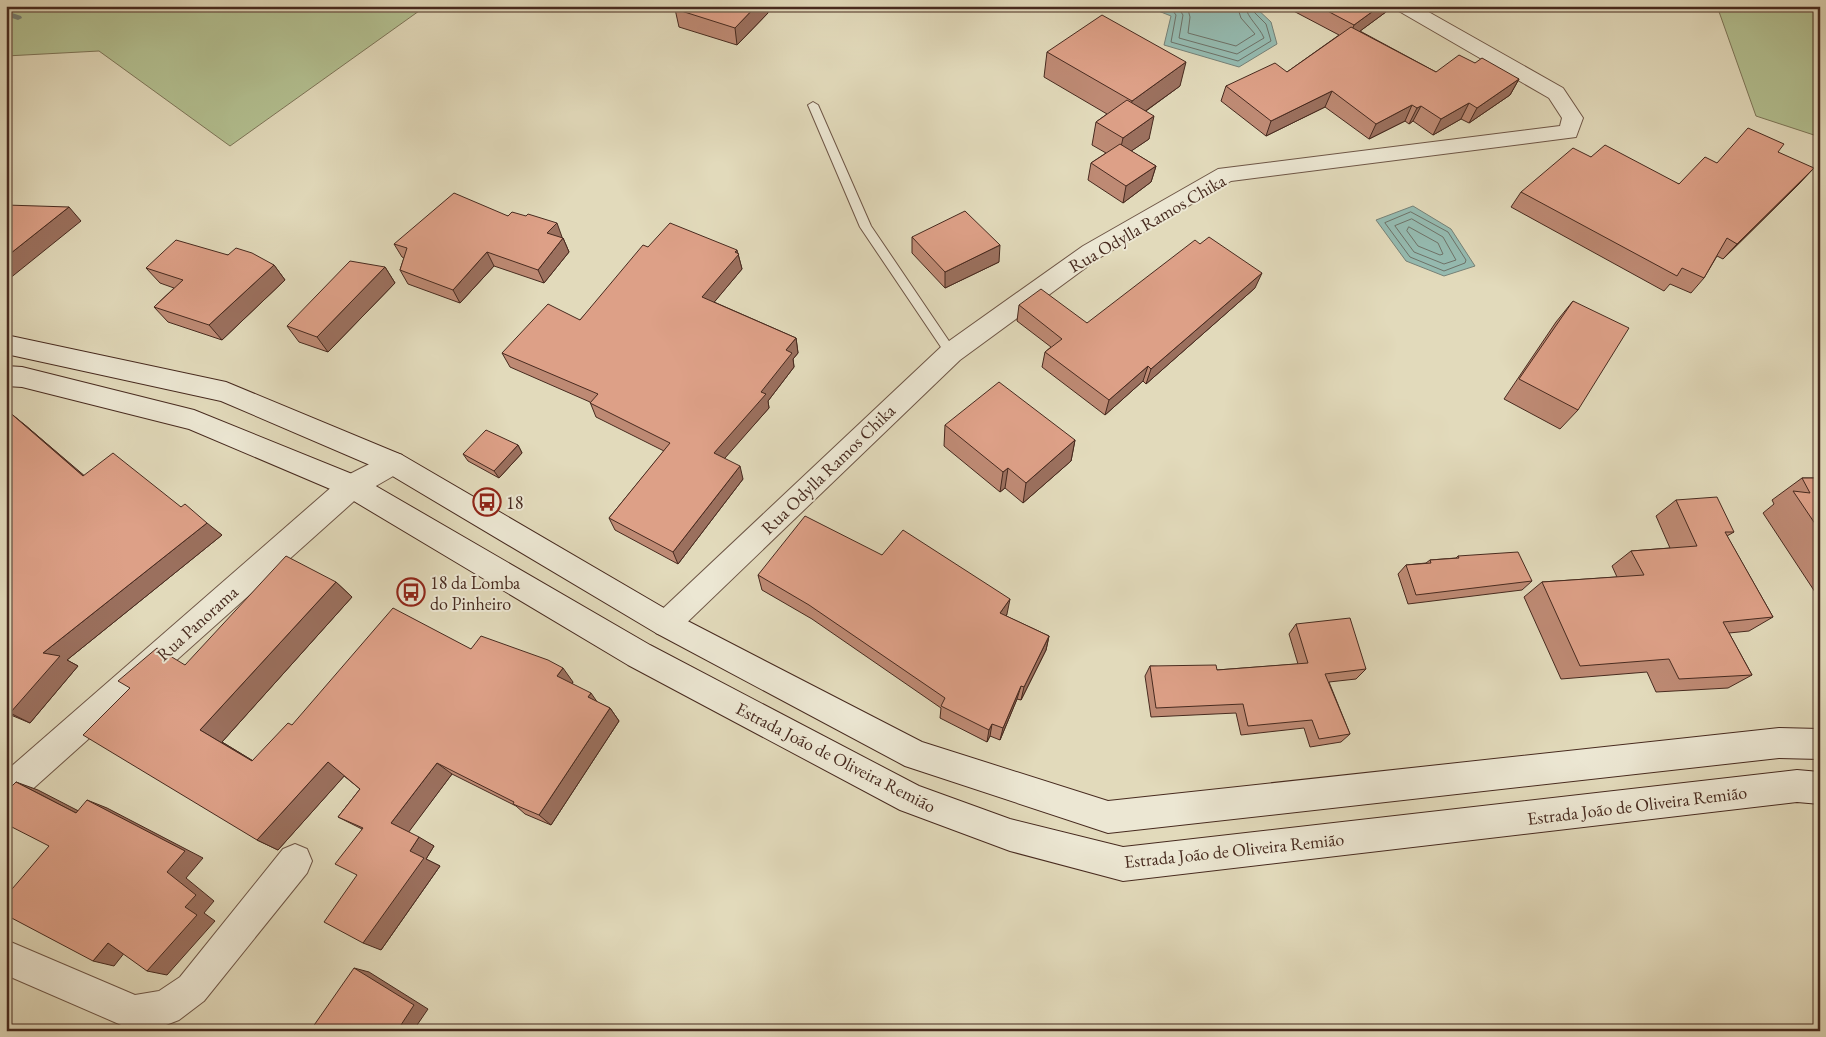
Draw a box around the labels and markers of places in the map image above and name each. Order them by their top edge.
bus stop icon: 18 [472,487,502,517]
place label: 18 [506,491,523,514]
place label: 18 da Lomba do Pinheiro [430,571,521,615]
bus stop icon: 18 da Lomba do Pinheiro [396,577,426,607]

